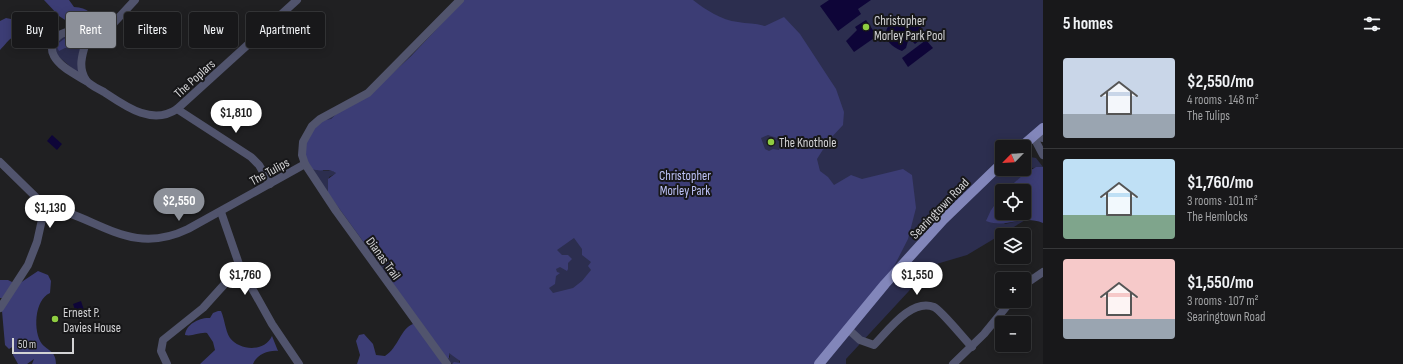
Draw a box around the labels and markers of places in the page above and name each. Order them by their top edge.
place label: Christopher Morley Park Pool [874,13,945,44]
marker: Christopher Morley Park Pool [861,22,871,32]
pin: $1,810 [203,100,269,134]
place label: The Knothole [779,135,836,151]
marker: The Knothole [766,137,776,147]
pin: $2,550 [146,188,212,222]
pin: $1,130 [17,195,83,229]
pin: $1,760 [212,262,278,296]
pin: $1,550 [884,262,950,296]
place label: Ernest P. Davies House [63,305,121,336]
marker: Ernest P. Davies House [50,314,60,324]

